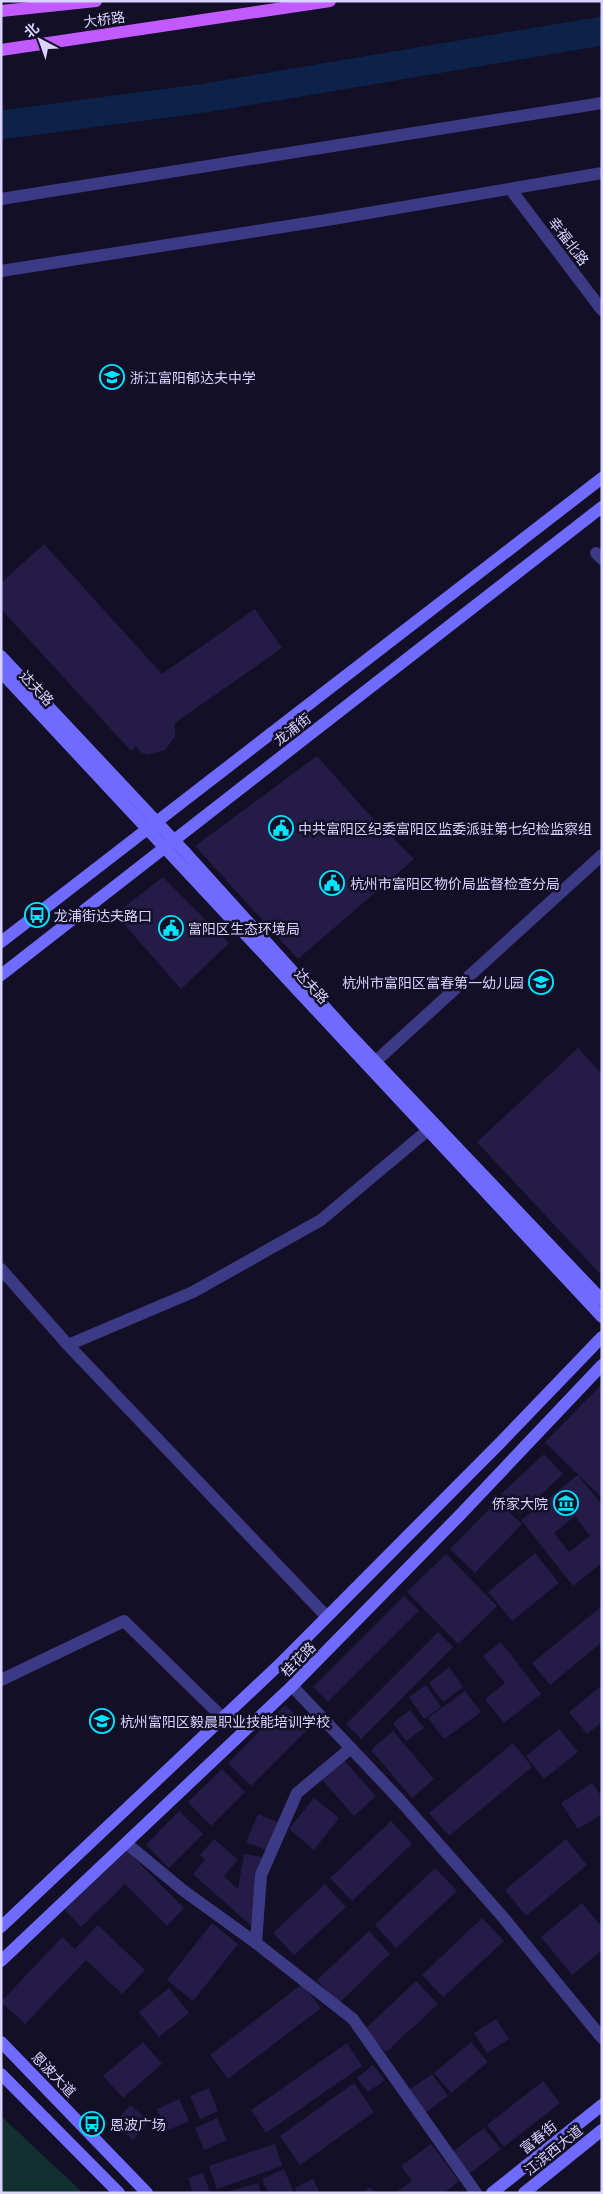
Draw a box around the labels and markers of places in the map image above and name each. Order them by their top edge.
school or university icon: 浙江富阳郁达夫中学 [99,364,125,390]
place label: 浙江富阳郁达夫中学 [130,367,256,388]
public building icon: 中共富阳区纪委富阳区监委派驻第七纪检监察组 [268,815,294,841]
place label: 中共富阳区纪委富阳区监委派驻第七纪检监察组 [298,818,592,839]
public building icon: 杭州市富阳区物价局监督检查分局 [319,870,345,896]
place label: 杭州市富阳区物价局监督检查分局 [350,873,560,894]
bus stop icon: 龙浦街达夫路口 [24,902,50,928]
place label: 龙浦街达夫路口 [54,905,152,926]
public building icon: 富阳区生态环境局 [158,915,184,941]
place label: 富阳区生态环境局 [188,918,300,939]
school or university icon: 杭州市富阳区富春第一幼儿园 [528,969,554,995]
place label: 杭州市富阳区富春第一幼儿园 [342,972,524,993]
museum icon: 侨家大院 [553,1490,579,1516]
place label: 侨家大院 [492,1493,548,1514]
school or university icon: 杭州富阳区毅晨职业技能培训学校 [89,1708,115,1734]
place label: 杭州富阳区毅晨职业技能培训学校 [120,1711,330,1732]
bus stop icon: 恩波广场 [79,2111,105,2137]
place label: 恩波广场 [110,2114,166,2135]

